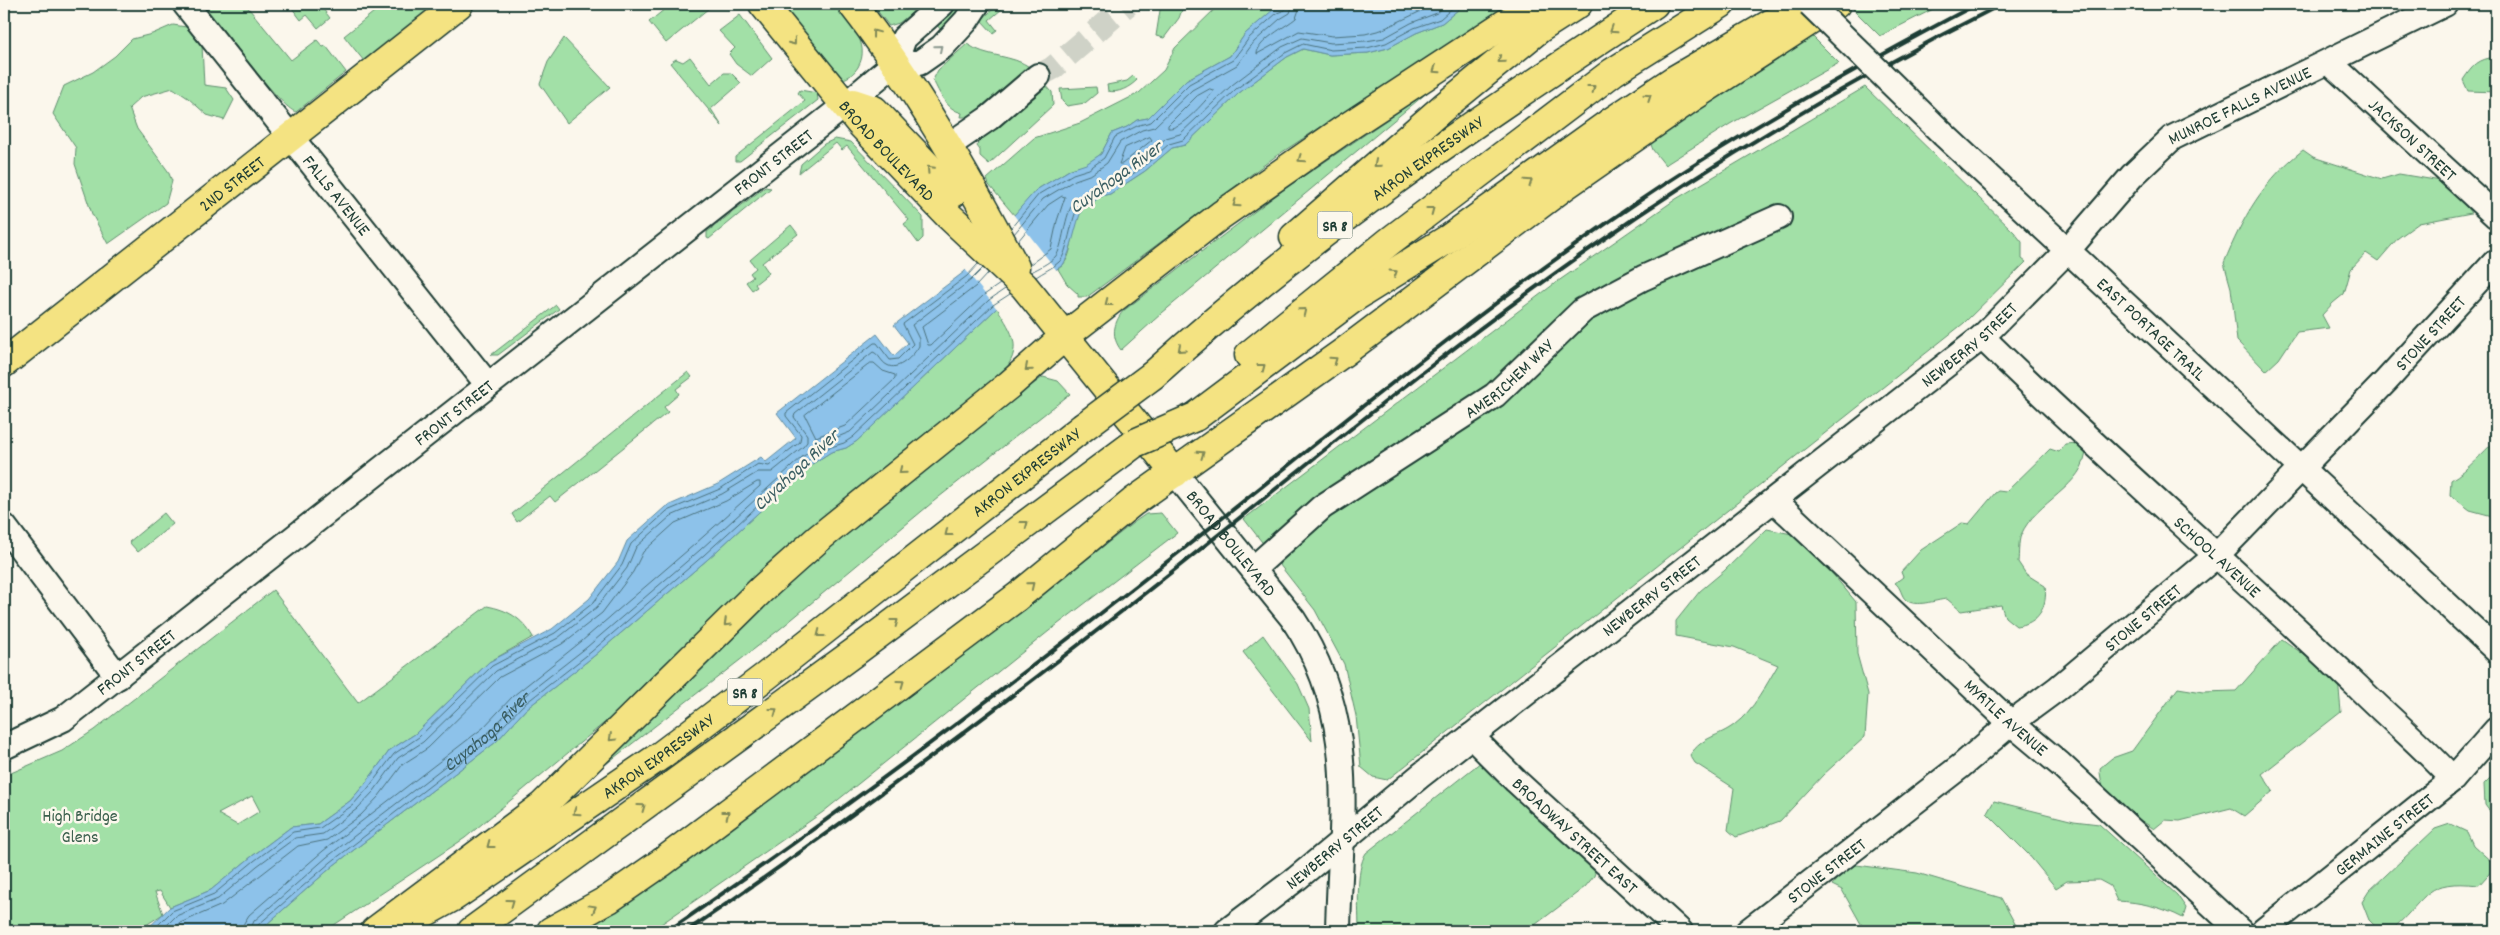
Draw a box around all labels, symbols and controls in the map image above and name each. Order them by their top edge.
one-way arrow [1610,24,1619,34]
one-way arrow [872,30,880,39]
one-way arrow [788,36,796,45]
one-way arrow [933,45,942,54]
one-way arrow [1498,54,1507,63]
street label: MUNROE FALLS AVENUE [2164,61,2316,153]
one-way arrow [1432,64,1442,73]
one-way arrow [1586,85,1596,94]
one-way arrow [1642,94,1652,103]
street label: JACKSON STREET [2361,94,2461,188]
street label: BROAD BOULEVARD [831,96,939,208]
street label: AKRON EXPRESSWAY [1367,110,1491,208]
street label: FRONT STREET [730,124,820,203]
water label: Cuyahoga River [1065,135,1171,222]
street label: 2ND STREET [195,151,271,219]
street label: FALLS AVENUE [295,151,375,242]
one-way arrow [1297,153,1306,162]
one-way arrow [1373,159,1382,168]
one-way arrow [927,165,936,174]
one-way arrow [1523,179,1533,188]
one-way arrow [1233,198,1242,207]
one-way arrow [1425,208,1434,216]
road number: SR 8 [1318,212,1352,238]
one-way arrow [1389,269,1398,279]
street label: EAST PORTAGE TRAIL [2090,273,2211,389]
street label: STONE STREET [2391,291,2473,378]
one-way arrow [1105,298,1114,306]
street label: NEWBERRY STREET [1917,298,2024,395]
one-way arrow [1297,308,1306,316]
street label: AMERICHEM WAY [1461,334,1561,426]
one-way arrow [1178,343,1187,352]
one-way arrow [1328,357,1338,366]
one-way arrow [1025,362,1034,371]
one-way arrow [1256,364,1266,373]
street label: FRONT STREET [410,375,500,453]
street label: AKRON EXPRESSWAY [968,422,1089,525]
water label: Cuyahoga River [748,423,848,519]
one-way arrow [1195,451,1205,460]
one-way arrow [899,465,908,473]
street label: BROAD BOULEVARD [1179,486,1280,603]
street label: SCHOOL AVENUE [2167,512,2265,605]
one-way arrow [1019,522,1028,530]
one-way arrow [944,528,953,537]
street label: NEWBERRY STREET [1598,551,1708,644]
street label: STONE STREET [2100,580,2188,659]
one-way arrow [1025,583,1034,591]
one-way arrow [723,617,732,626]
one-way arrow [889,619,898,627]
street label: FRONT STREET [92,625,183,703]
one-way arrow [817,628,826,636]
street label: MYRTLE AVENUE [1957,675,2052,764]
road number: SR 8 [728,679,762,706]
one-way arrow [895,680,905,689]
water label: Cuyahoga River [439,685,538,780]
street label: AKRON EXPRESSWAY [598,708,722,807]
one-way arrow [768,708,778,717]
one-way arrow [608,732,617,741]
street label: BROADWAY STREET EAST [1505,773,1642,901]
street label: GERMAINE STREET [2331,789,2441,884]
street label: NEWBERRY STREET [1282,801,1390,897]
one-way arrow [637,804,646,813]
park label: High Bridge Glens [42,805,118,851]
one-way arrow [572,806,581,816]
one-way arrow [720,811,730,820]
street label: STONE STREET [1783,834,1873,911]
one-way arrow [486,839,496,848]
one-way arrow [505,900,514,908]
one-way arrow [588,904,597,914]

